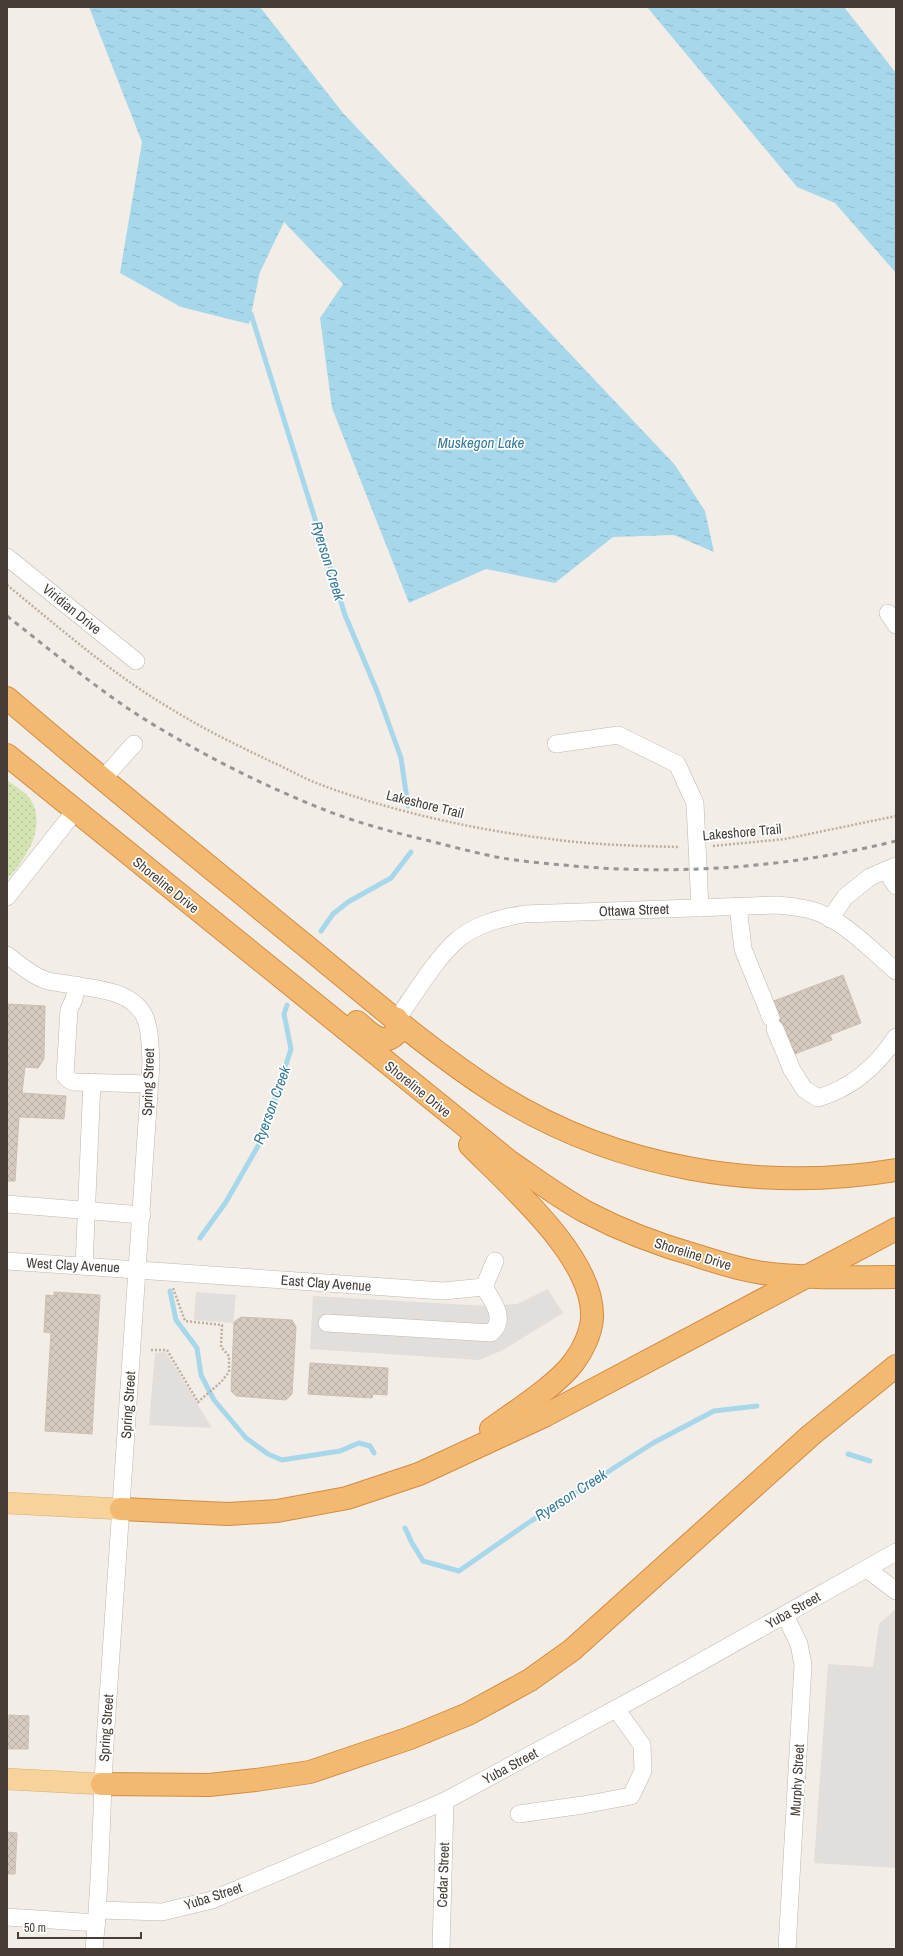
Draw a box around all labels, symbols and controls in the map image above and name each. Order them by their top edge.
water label: Muskegon Lake [438,432,525,453]
water label: Ryerson Creek [306,519,351,604]
street label: Viridian Drive [39,580,105,638]
street label: Lakeshore Trail [384,786,466,822]
street label: Lakeshore Trail [702,820,782,844]
street label: Shoreline Drive [129,853,203,917]
street label: Ottawa Street [599,900,669,920]
street label: Spring Street [138,1048,158,1116]
street label: Shoreline Drive [381,1057,455,1121]
water label: Ryerson Creek [248,1062,296,1147]
street label: Shoreline Drive [652,1234,734,1274]
street label: West Clay Avenue [26,1254,120,1276]
street label: East Clay Avenue [280,1271,372,1295]
street label: Spring Street [117,1371,139,1439]
water label: Ryerson Creek [531,1463,612,1526]
street label: Yuba Street [762,1588,824,1632]
street label: Spring Street [95,1694,117,1762]
street label: Yuba Street [479,1744,541,1788]
street label: Murphy Street [786,1744,808,1816]
street label: Cedar Street [433,1842,453,1908]
street label: Yuba Street [182,1878,244,1914]
scale bar [18,1914,141,1940]
text: 50 m [24,1920,46,1936]

